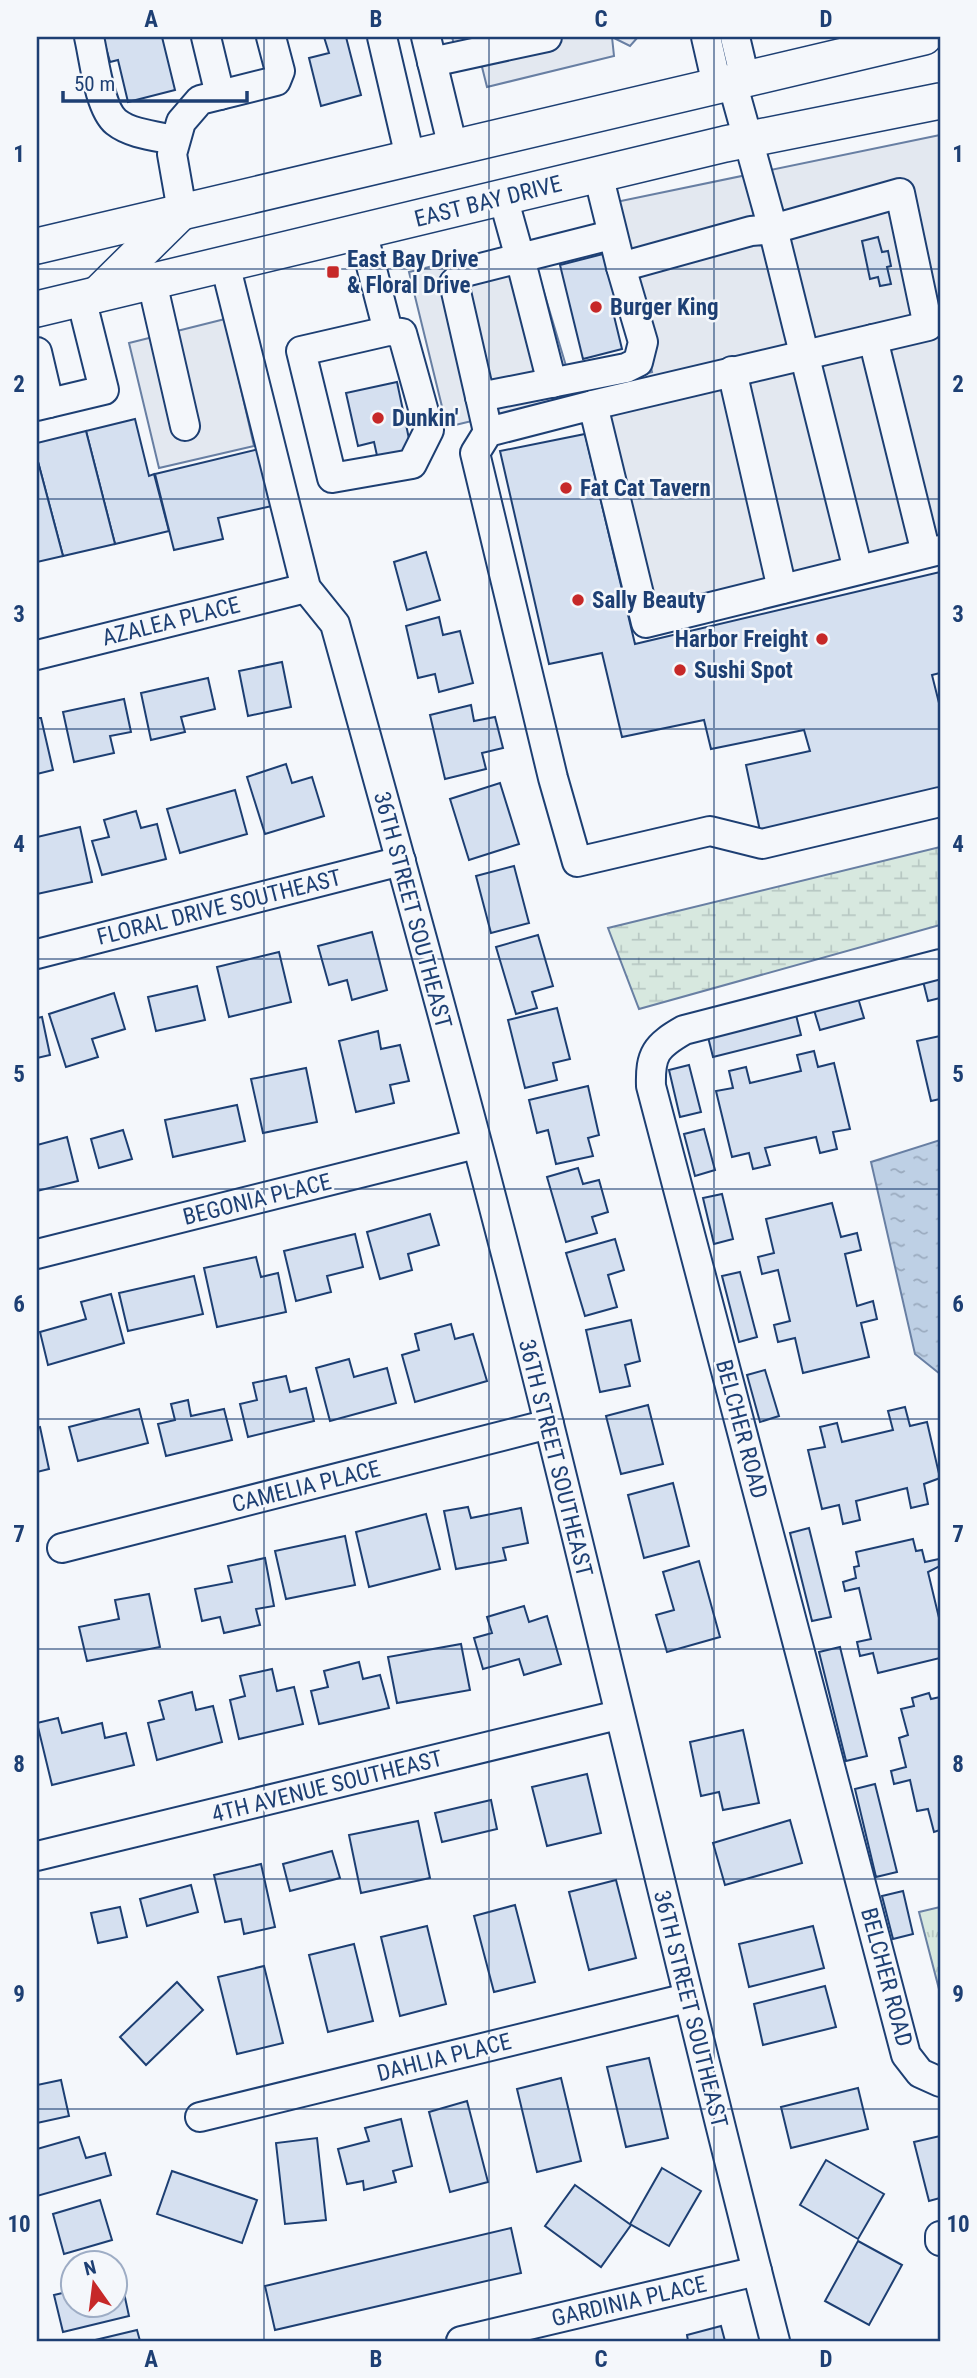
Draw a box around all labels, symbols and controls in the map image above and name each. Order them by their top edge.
text: A [144,6,158,33]
text: B [370,6,382,33]
text: C [594,6,608,33]
text: D [820,6,833,33]
scale bar [63,60,247,104]
text: 50 m [74,72,115,96]
text: 1 [13,141,25,168]
text: 1 [952,141,964,168]
street label: EAST BAY DRIVE [412,170,565,233]
place label: East Bay Drive & Floral Drive [347,246,479,299]
marker: East Bay Drive & Floral Drive [325,264,341,280]
place label: Burger King [610,294,719,321]
marker: Burger King [588,299,604,315]
text: 2 [13,371,25,398]
text: 2 [952,371,964,398]
place label: Dunkin' [392,405,459,432]
marker: Dunkin' [370,410,386,426]
place label: Fat Cat Tavern [580,475,711,502]
marker: Fat Cat Tavern [558,480,574,496]
place label: Sally Beauty [592,587,706,614]
street label: AZALEA PLACE [99,591,243,652]
marker: Sally Beauty [570,592,586,608]
text: 3 [13,601,25,628]
text: 3 [952,601,964,628]
place label: Harbor Freight [675,626,808,653]
marker: Harbor Freight [814,631,830,647]
place label: Sushi Spot [694,657,793,684]
marker: Sushi Spot [672,662,688,678]
street label: 36TH STREET SOUTHEAST [368,789,457,1031]
text: 4 [13,831,25,858]
text: 4 [952,831,964,858]
street label: FLORAL DRIVE SOUTHEAST [94,864,344,951]
text: 5 [13,1061,25,1088]
text: 5 [952,1061,964,1088]
street label: BEGONIA PLACE [180,1168,334,1231]
text: 6 [13,1291,25,1318]
text: 6 [952,1291,964,1318]
street label: 36TH STREET SOUTHEAST [513,1337,598,1580]
street label: BELCHER ROAD [710,1357,773,1501]
street label: CAMELIA PLACE [229,1455,383,1518]
text: 7 [13,1521,25,1548]
text: 7 [952,1521,964,1548]
street label: 4TH AVENUE SOUTHEAST [209,1745,445,1828]
text: 8 [13,1751,25,1778]
text: 8 [952,1751,964,1778]
street label: 36TH STREET SOUTHEAST [648,1888,733,2131]
street label: BELCHER ROAD [855,1905,918,2049]
text: 9 [13,1981,25,2008]
text: 9 [952,1981,964,2008]
street label: DAHLIA PLACE [374,2028,514,2087]
text: 10 [7,2211,31,2238]
text: 10 [946,2211,970,2238]
north arrow [60,2248,130,2318]
text: N [82,2255,98,2281]
street label: GARDINIA PLACE [549,2271,709,2332]
text: A [144,2346,158,2373]
text: B [370,2346,382,2373]
text: C [594,2346,608,2373]
text: D [820,2346,833,2373]

